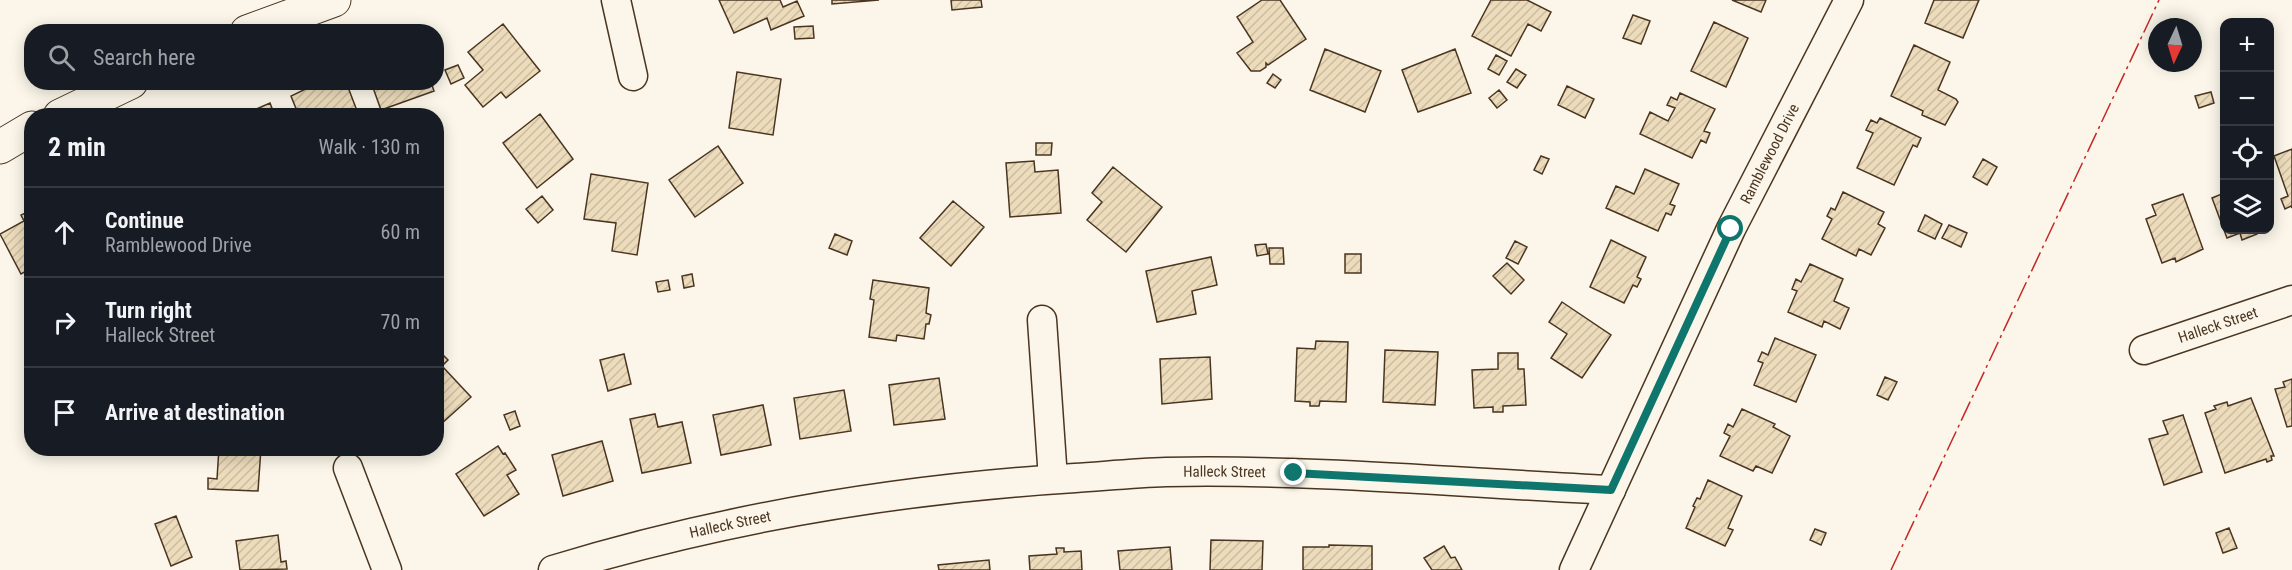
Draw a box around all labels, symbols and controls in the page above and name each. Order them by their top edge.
north arrow [2148,18,2202,72]
map controls [2220,18,2274,234]
button: + [2220,18,2274,72]
search box [24,24,444,90]
icon: search [45,41,78,74]
text: Search here [93,45,195,70]
button: − [2220,72,2274,126]
street label: Ramblewood Drive [1737,101,1803,207]
button: locate [2220,126,2274,180]
text: 2 min [48,132,106,162]
text: Walk · 130 m [319,135,420,159]
button: layers [2220,180,2274,234]
text: Continue [105,208,184,233]
route start [1717,215,1743,241]
icon: ahead [48,216,81,249]
text: 60 m [381,220,420,244]
text: Ramblewood Drive [105,233,252,257]
text: Turn right [105,298,192,323]
street label: Halleck Street [2176,303,2260,347]
icon: right [48,306,81,339]
text: 70 m [381,310,420,334]
text: Halleck Street [105,323,215,347]
icon: arrive [48,396,81,429]
text: Arrive at destination [105,400,285,425]
route end [1280,459,1306,485]
street label: Halleck Street [1183,463,1266,481]
street label: Halleck Street [688,507,772,542]

